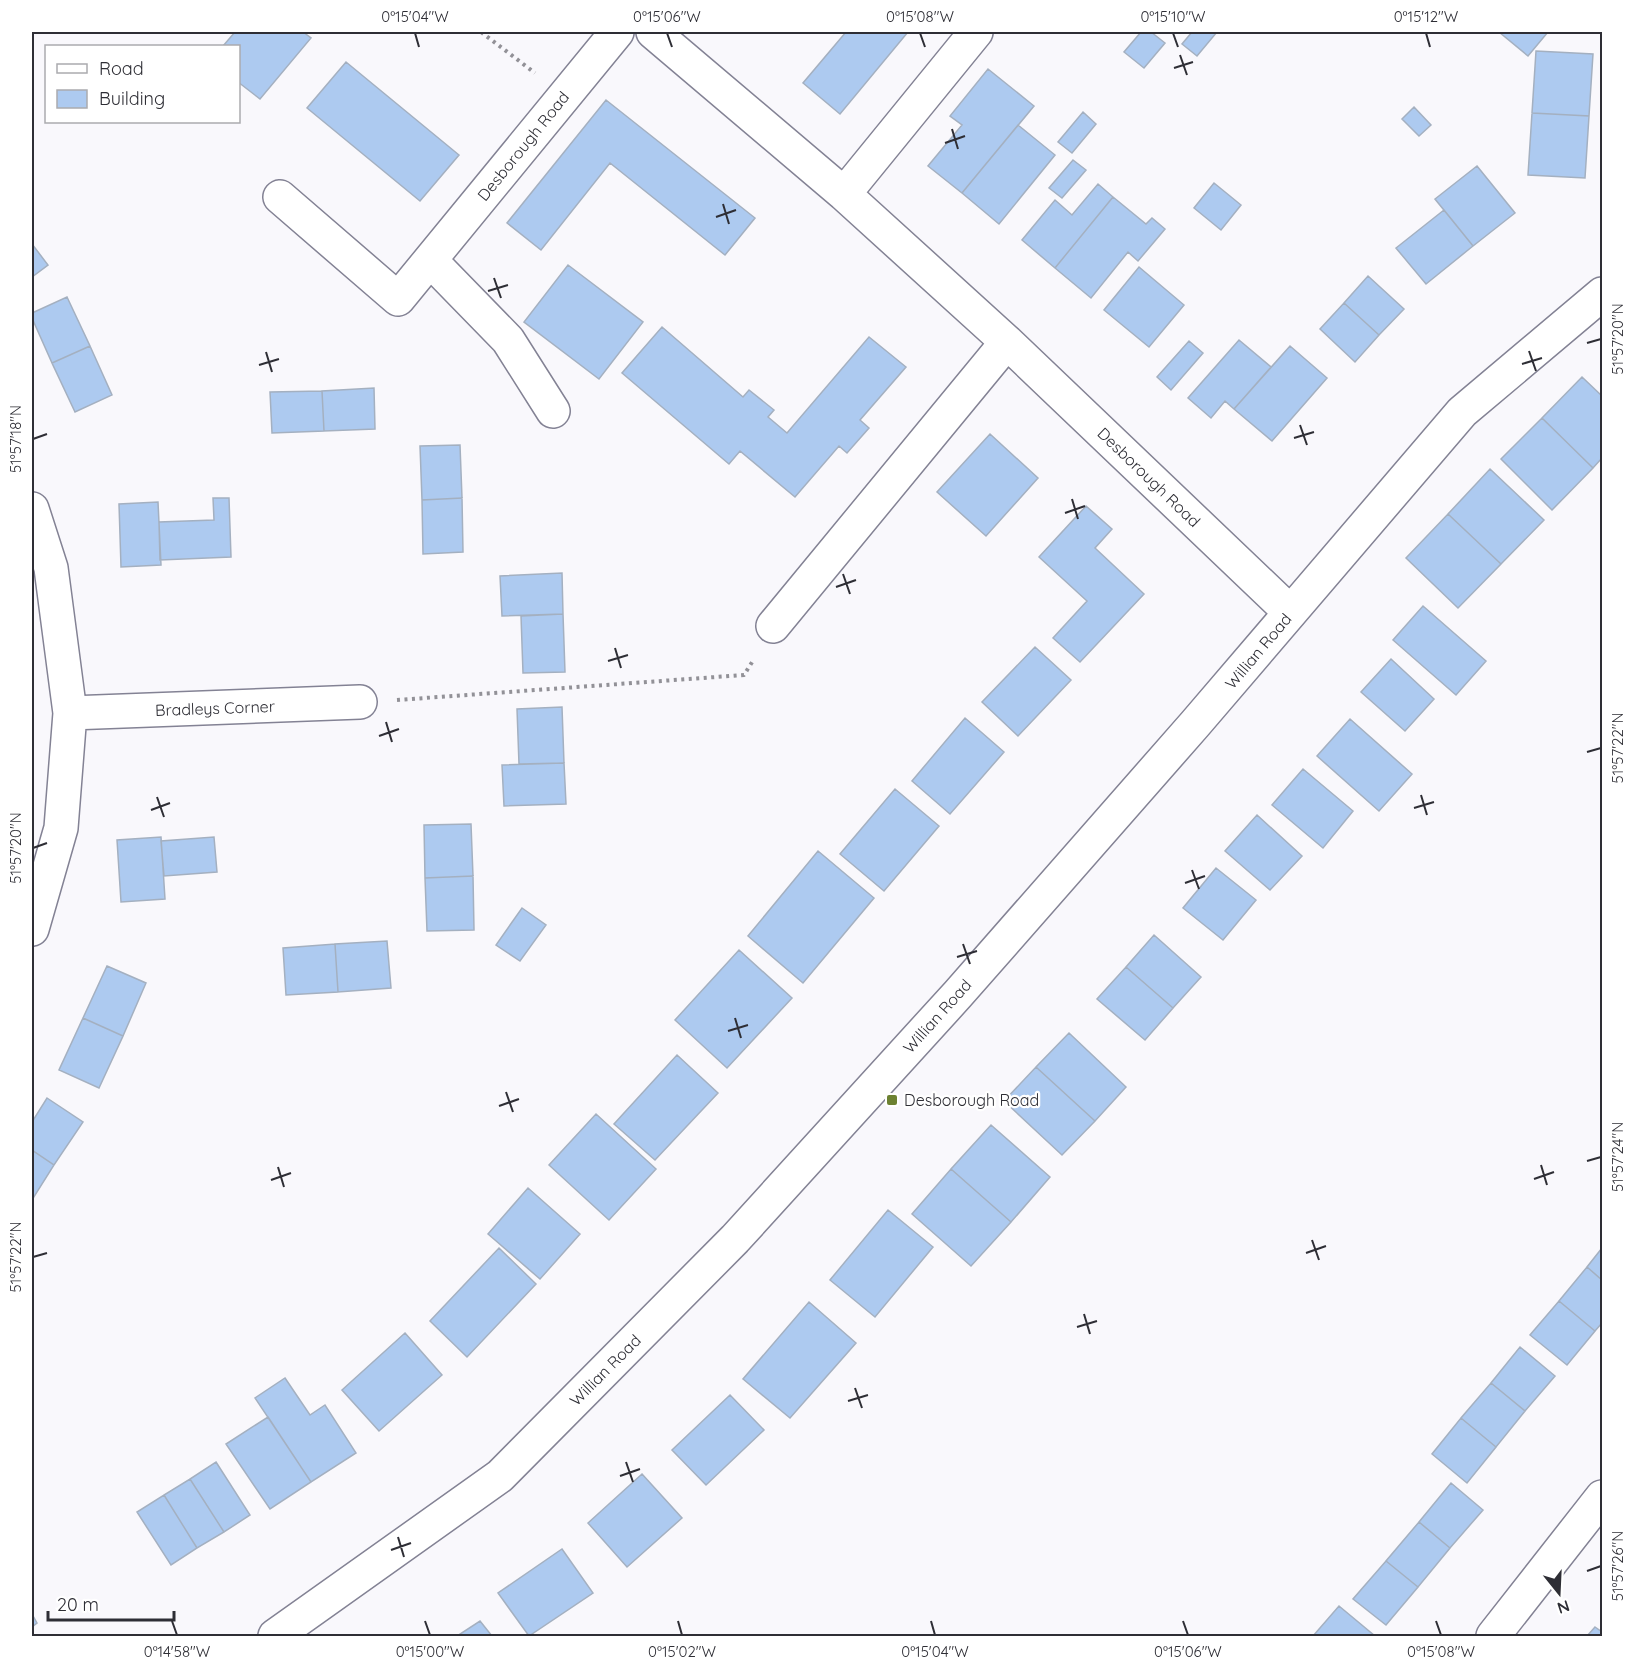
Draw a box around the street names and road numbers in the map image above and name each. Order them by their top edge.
street label: Desborough Road [473,87,573,205]
street label: Desborough Road [1093,423,1205,531]
street label: Willian Road [1221,609,1295,693]
street label: Bradleys Corner [155,696,275,720]
street label: Willian Road [899,975,975,1057]
street label: Willian Road [565,1330,645,1410]

